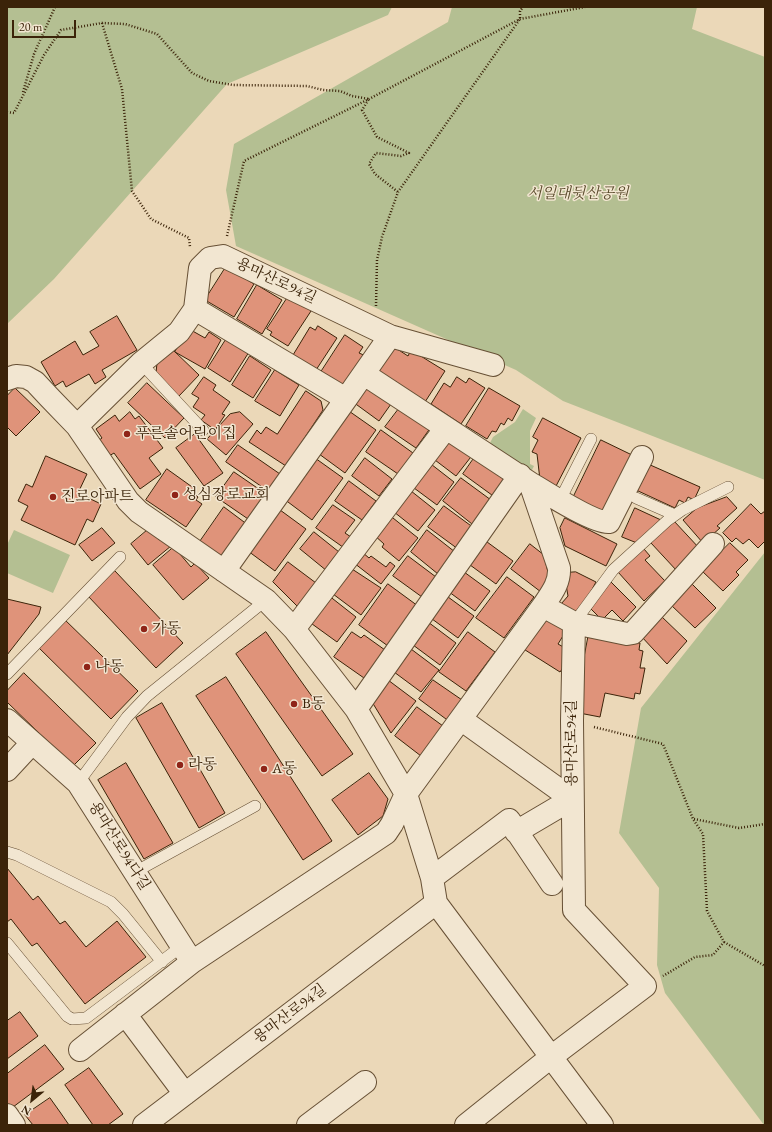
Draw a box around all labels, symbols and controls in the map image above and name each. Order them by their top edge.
scale bar [14,12,78,38]
text: 20 m [19,19,42,35]
park label: 서일대뒷산공원 [527,185,629,203]
street label: 용마산로94길 [233,254,319,308]
place label: 푸른솔어린이집 [135,425,236,443]
marker: 푸른솔어린이집 [122,429,132,439]
place label: 성심장로교회 [183,486,270,504]
place label: 진로아파트 [61,488,133,506]
marker: 성심장로교회 [170,490,180,500]
marker: 진로아파트 [48,492,58,502]
place label: 가동 [152,620,181,638]
marker: 가동 [139,624,149,634]
place label: 나동 [95,658,124,676]
marker: 나동 [82,662,92,672]
place label: B동 [302,695,325,713]
marker: B동 [289,699,299,709]
street label: 용마산로94길 [563,700,581,786]
place label: 라동 [188,756,217,774]
marker: 라동 [175,760,185,770]
place label: A동 [272,760,297,778]
marker: A동 [259,764,269,774]
street label: 용마산로94다길 [85,798,153,894]
street label: 용마산로94길 [250,981,330,1047]
north arrow [12,1080,52,1120]
text: N [19,1102,33,1119]

